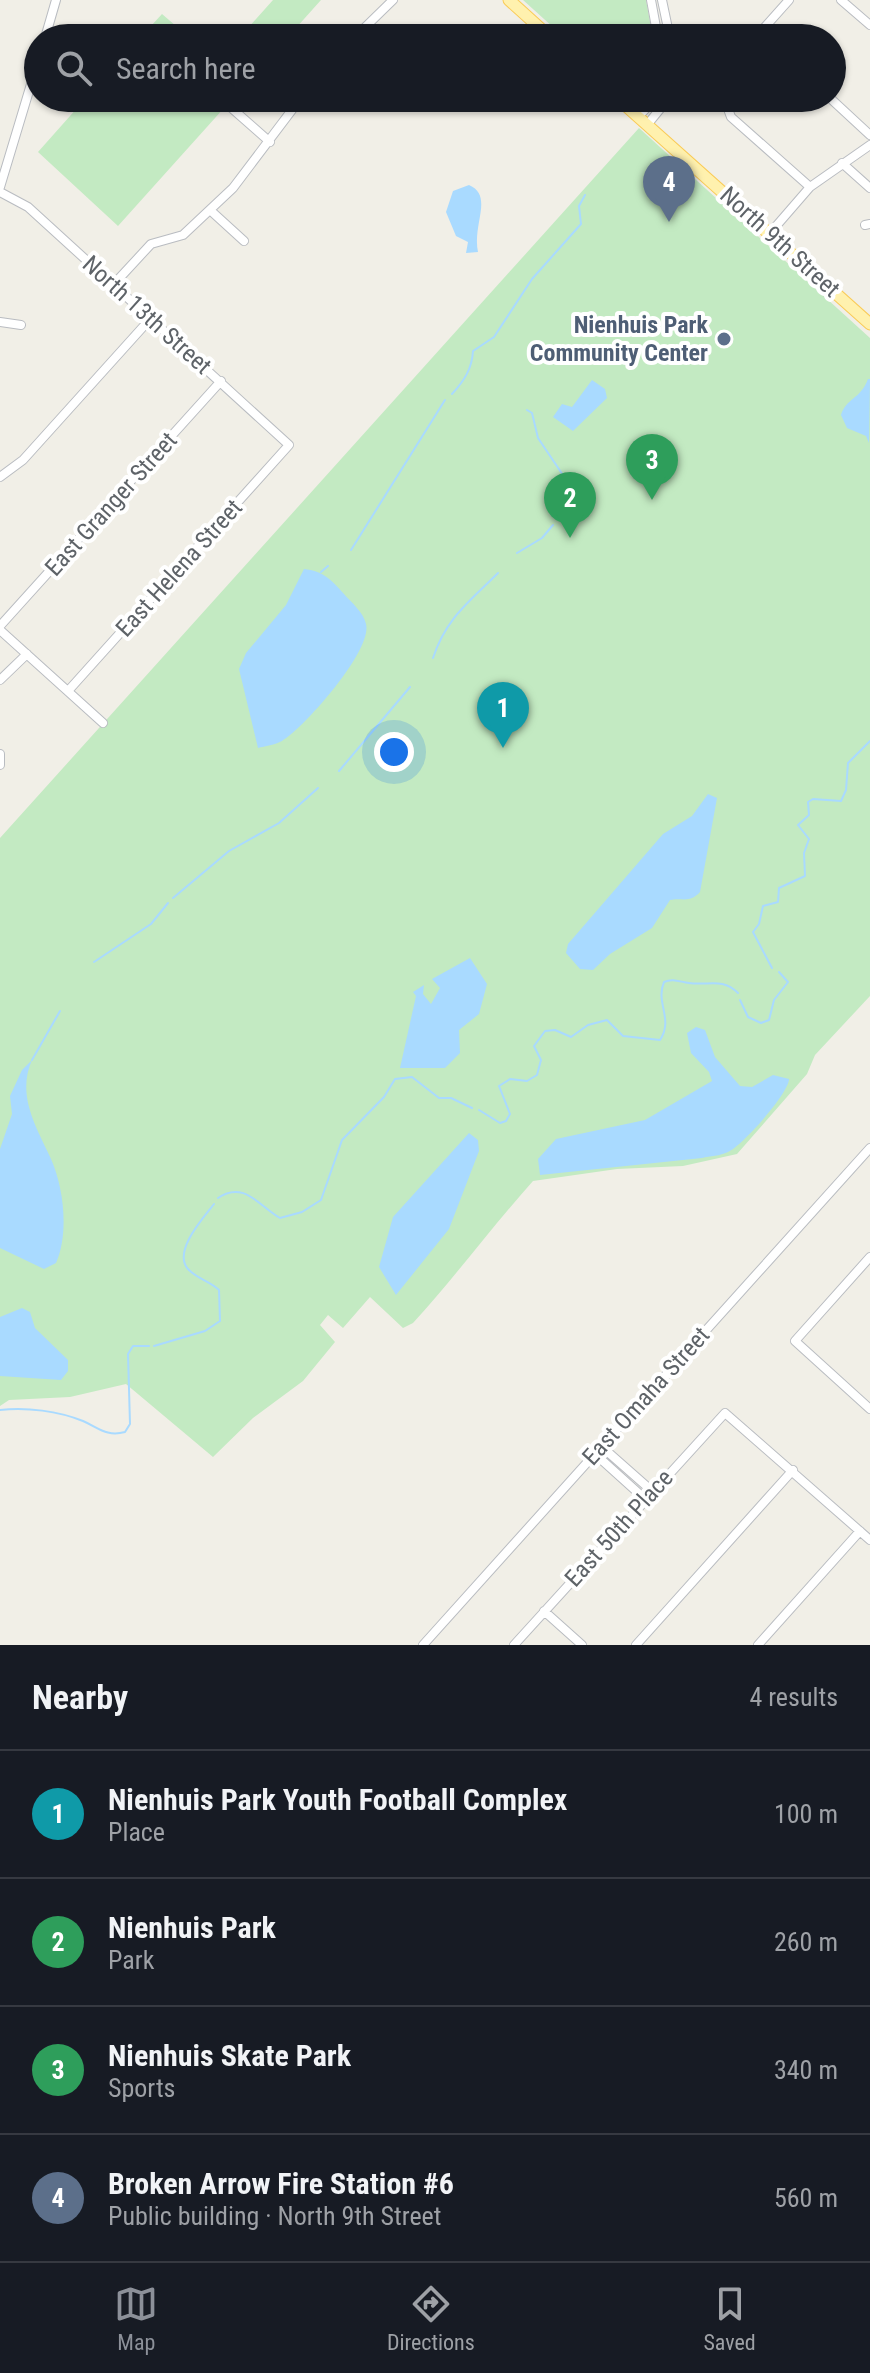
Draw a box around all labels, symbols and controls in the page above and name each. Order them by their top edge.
search box [24,24,846,112]
icon: search [52,46,96,90]
text: Search here [116,51,256,86]
pin: 4 [643,156,695,222]
street label: North 9th Street [714,181,846,303]
street label: North 13th Street [77,250,217,380]
place label: Nienhuis Park Community Center [530,311,709,367]
marker: Nienhuis Park Community Center [715,330,733,348]
street label: East Granger Street [39,427,183,581]
pin: 3 [626,434,678,500]
pin: 2 [544,472,596,538]
street label: East Helena Street [110,494,248,642]
pin: 1 [477,682,529,748]
your location [374,732,414,772]
street label: East Omaha Street [577,1321,715,1471]
street label: East 50th Place [559,1464,679,1592]
text: Nearby [32,1677,128,1717]
text: 4 results [749,1682,838,1712]
text: Nienhuis Park Youth Football Complex [108,1782,567,1817]
text: 1 [51,1799,65,1829]
text: 100 m [774,1799,838,1829]
text: Place [108,1817,165,1847]
text: Nienhuis Park [108,1910,276,1945]
text: 2 [51,1927,65,1957]
text: 260 m [774,1927,838,1957]
text: Park [108,1945,154,1975]
text: Nienhuis Skate Park [108,2038,351,2073]
text: 3 [51,2055,65,2085]
text: 340 m [774,2055,838,2085]
text: Sports [108,2073,175,2103]
text: Broken Arrow Fire Station #6 [108,2166,454,2201]
text: 4 [51,2183,65,2213]
text: 560 m [774,2183,838,2213]
text: Public building · North 9th Street [108,2201,442,2231]
tab: Map [114,2282,158,2355]
tab: Directions [387,2282,475,2355]
tab: Saved [703,2282,756,2355]

